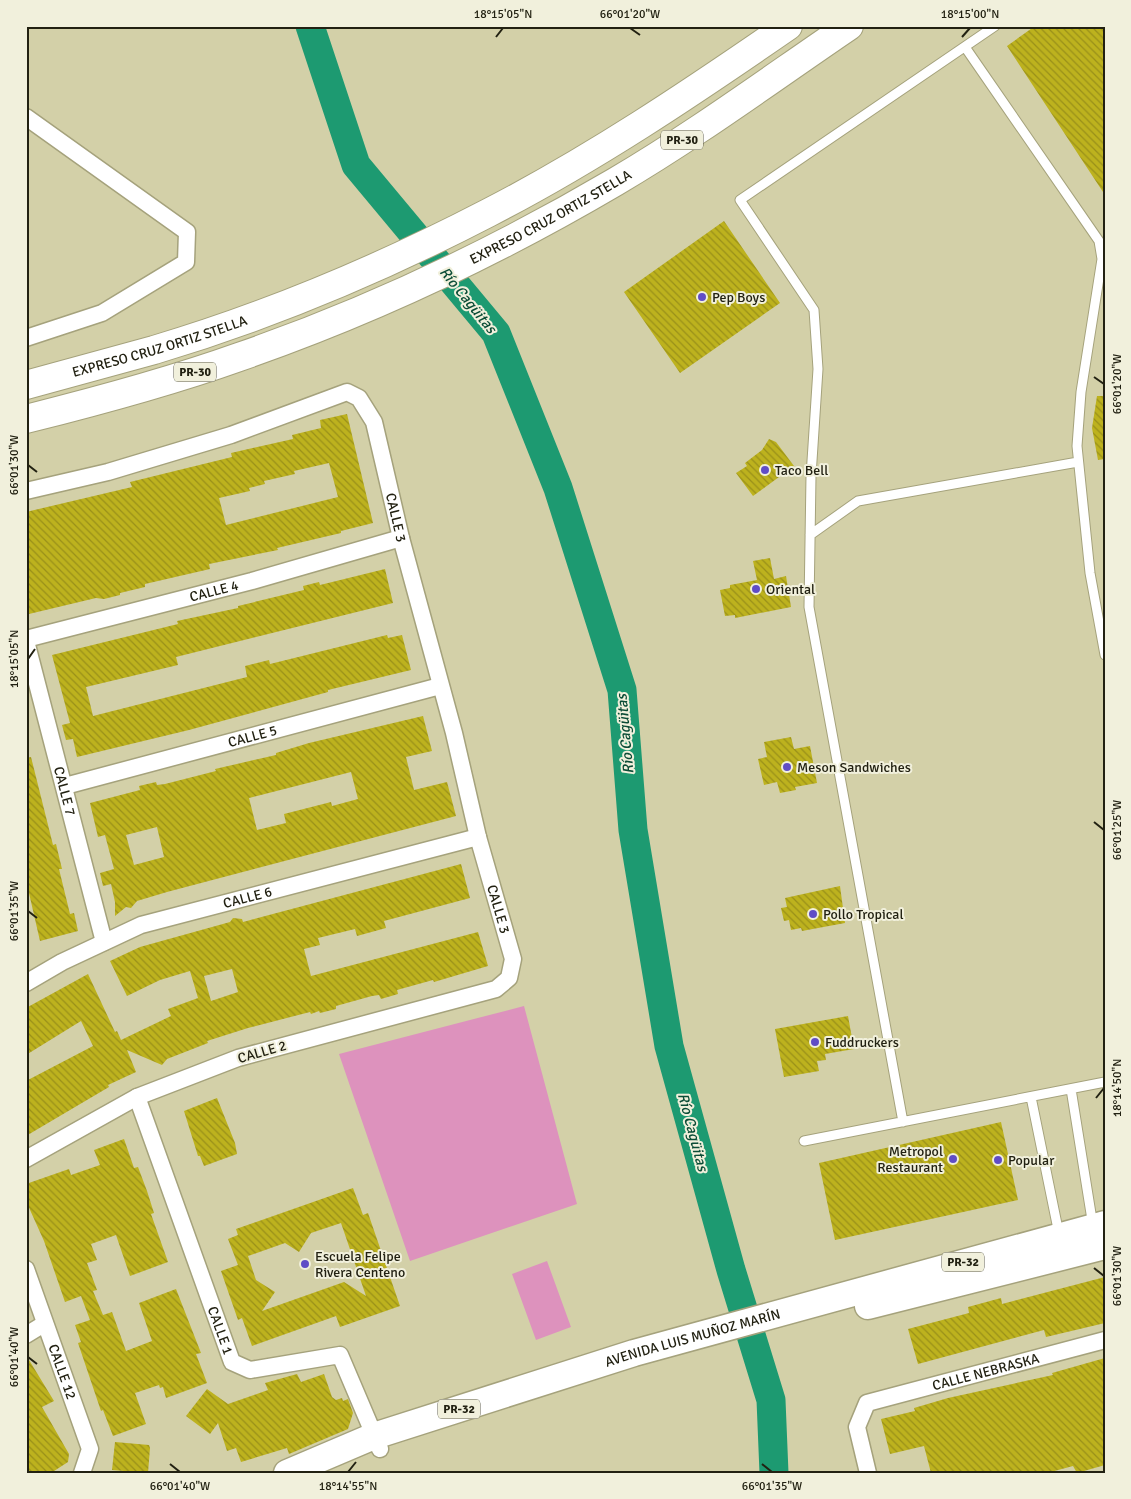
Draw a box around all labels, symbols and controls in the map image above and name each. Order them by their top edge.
text: 18°15'05"N [474,7,532,22]
text: 66°01'20"W [600,7,660,22]
text: 18°15'00"N [941,7,999,22]
road number: PR-30 [661,130,703,150]
street label: EXPRESO CRUZ ORTIZ STELLA [467,165,635,268]
water label: Río Cagüitas [436,263,501,338]
place label: Pep Boys [712,289,765,306]
marker: Pep Boys [696,291,708,303]
street label: EXPRESO CRUZ ORTIZ STELLA [70,311,250,380]
text: 66°01'20"W [1110,354,1125,414]
road number: PR-30 [174,362,216,382]
text: 66°01'30"W [7,435,22,495]
place label: Taco Bell [775,462,828,479]
marker: Taco Bell [759,464,771,476]
street label: CALLE 3 [382,491,410,544]
street label: CALLE 4 [188,576,241,605]
place label: Oriental [766,581,815,598]
marker: Oriental [750,583,762,595]
text: 18°15'05"N [7,630,22,688]
water label: Río Cagüitas [612,692,637,775]
street label: CALLE 5 [226,721,279,751]
place label: Meson Sandwiches [797,759,911,776]
marker: Meson Sandwiches [781,761,793,773]
street label: CALLE 7 [50,765,79,817]
text: 66°01'25"W [1110,800,1125,860]
text: 66°01'35"W [7,881,22,941]
street label: CALLE 6 [221,883,274,912]
street label: CALLE 3 [484,883,514,935]
place label: Pollo Tropical [823,906,904,923]
marker: Pollo Tropical [807,908,819,920]
place label: Fuddruckers [825,1034,899,1051]
marker: Fuddruckers [809,1036,821,1048]
street label: CALLE 2 [236,1037,288,1067]
text: 18°14'50"N [1110,1059,1125,1117]
water label: Río Cagüitas [674,1091,712,1174]
place label: Metropol Restaurant [877,1143,943,1176]
place label: Popular [1008,1152,1055,1169]
marker: Metropol Restaurant [947,1153,959,1165]
marker: Popular [992,1154,1004,1166]
text: 66°01'30"W [1110,1246,1125,1306]
place label: Escuela Felipe Rivera Centeno [315,1248,405,1281]
road number: PR-32 [942,1252,984,1272]
marker: Escuela Felipe Rivera Centeno [299,1258,311,1270]
street label: CALLE 1 [204,1304,237,1357]
street label: AVENIDA LUIS MUÑOZ MARÍN [603,1305,782,1370]
text: 66°01'40"W [7,1327,22,1387]
street label: CALLE 12 [45,1342,80,1402]
street label: CALLE NEBRASKA [930,1349,1041,1394]
road number: PR-32 [438,1400,480,1418]
text: 66°01'40"W [150,1479,210,1494]
text: 18°14'55"N [319,1479,377,1494]
text: 66°01'35"W [742,1479,802,1494]

